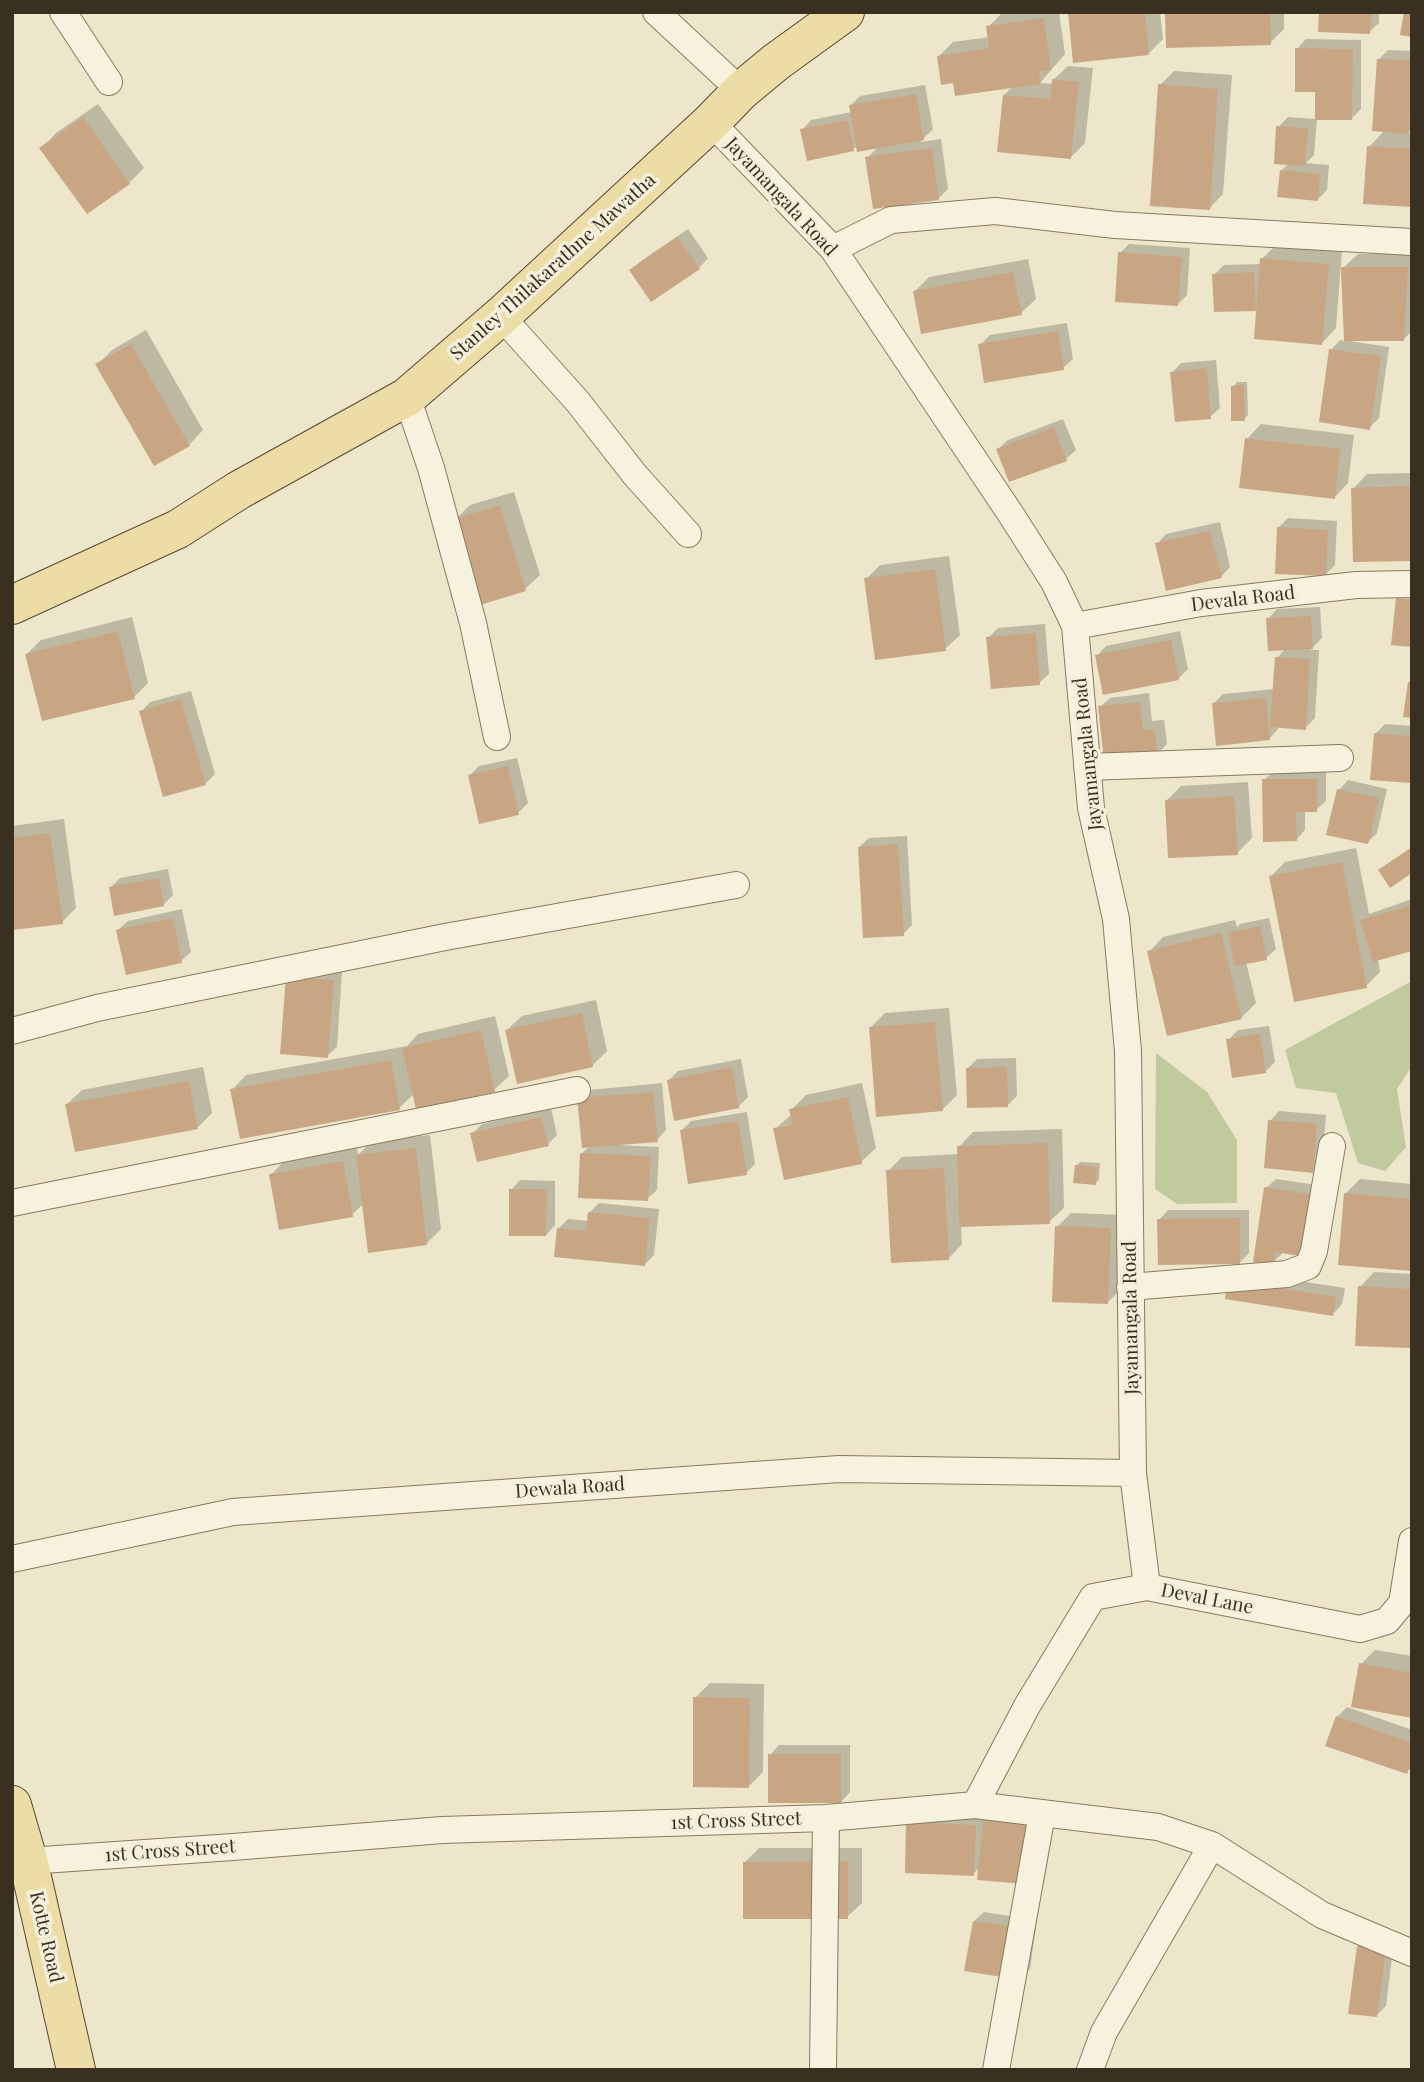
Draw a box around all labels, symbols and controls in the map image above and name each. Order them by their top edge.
street label: Jayamangala Road [720,133,842,261]
street label: Stanley Thilakarathne Mawatha [446,169,660,365]
street label: Devala Road [1190,581,1296,617]
street label: Jayamangala Road [1069,676,1107,832]
street label: Jayamangala Road [1118,1241,1144,1395]
street label: Dewala Road [514,1473,626,1503]
street label: Deval Lane [1159,1579,1255,1619]
street label: 1st Cross Street [670,1807,802,1835]
street label: 1st Cross Street [104,1835,236,1867]
street label: Kotte Road [24,1889,68,1985]

